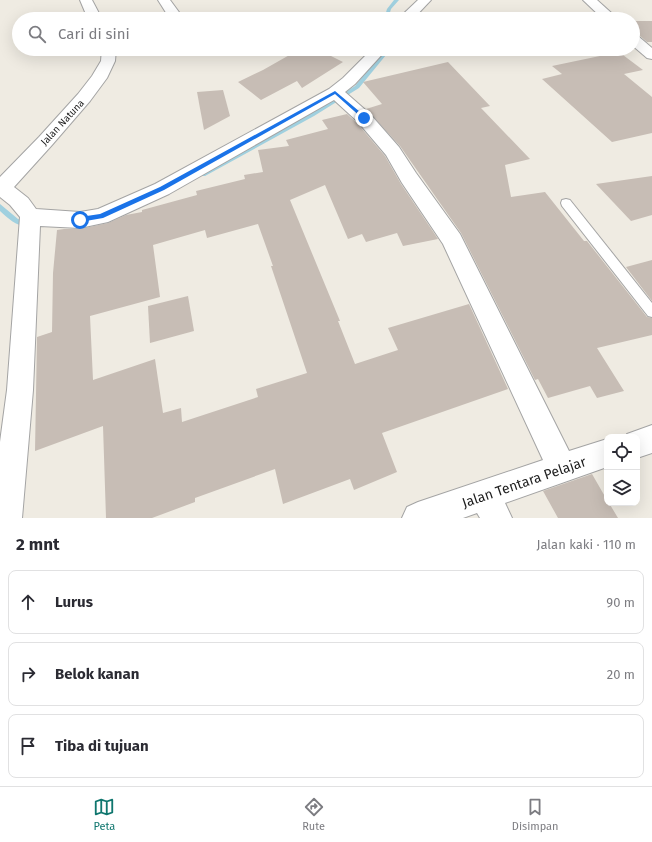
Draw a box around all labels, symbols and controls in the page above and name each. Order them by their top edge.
search box [12,12,640,56]
icon: search [26,23,48,45]
text: Cari di sini [58,25,130,43]
street label: Jalan Natuna [38,97,87,148]
route end [355,109,373,127]
route start [71,211,89,229]
map controls [604,434,640,506]
button: locate [604,434,640,470]
street label: Jalan Tentara Pelajar [460,453,589,512]
button: layers [604,470,640,506]
text: 2 mnt [16,534,60,555]
text: Jalan kaki · 110 m [536,537,636,552]
icon: ahead [17,591,39,613]
text: Lurus [55,593,93,611]
text: 90 m [606,595,635,610]
icon: right [17,663,39,685]
text: Belok kanan [55,665,139,683]
text: 20 m [607,667,635,682]
icon: arrive [17,735,39,757]
text: Tiba di tujuan [55,737,149,755]
tab: Peta [93,796,115,833]
tab: Rute [302,796,325,833]
tab: Disimpan [512,796,559,833]

